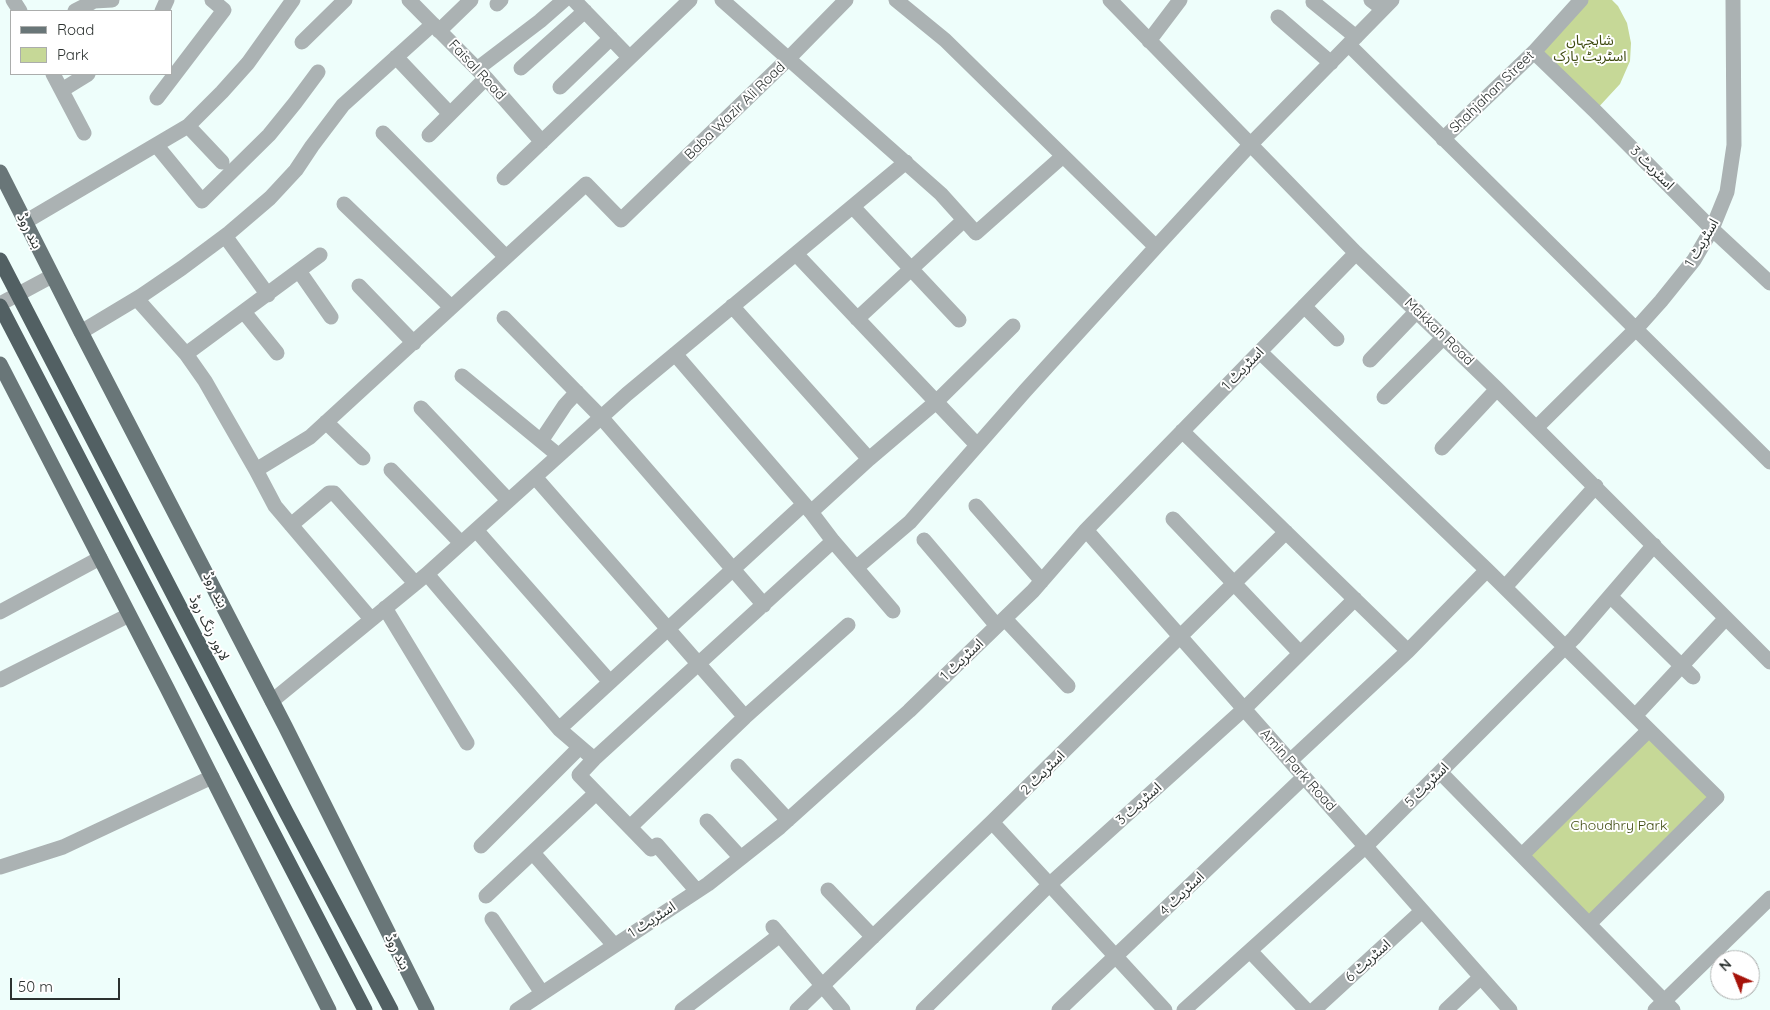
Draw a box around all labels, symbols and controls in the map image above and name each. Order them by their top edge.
legend [10,10,172,75]
text: Road [57,20,94,39]
park label: شاہجہاں اسٹریٹ پارک [1553,33,1627,65]
street label: Faisal Road [445,36,509,104]
text: Park [57,45,89,64]
street label: Shahjahan Street [1446,47,1538,137]
street label: Baba Wazir Ali Road [681,59,789,163]
street label: اسٹریٹ 3 [1627,143,1677,193]
street label: بند روڈ [13,210,45,252]
street label: اسٹریٹ 1 [1681,216,1723,270]
street label: Makkah Road [1401,295,1477,369]
street label: اسٹریٹ 1 [1218,344,1268,394]
street label: بند روڈ [199,569,231,611]
street label: لاہور رنگ روڈ [185,592,233,664]
street label: اسٹریٹ 1 [937,635,987,685]
street label: Amin Park Road [1257,725,1339,815]
street label: اسٹریٹ 2 [1017,747,1069,799]
street label: اسٹریٹ 5 [1401,759,1453,811]
street label: اسٹریٹ 3 [1113,779,1165,829]
park label: Choudhry Park [1571,818,1667,834]
street label: اسٹریٹ 4 [1156,869,1208,919]
street label: اسٹریٹ 1 [625,898,679,942]
street label: بند روڈ [381,931,413,973]
street label: اسٹریٹ 6 [1342,936,1394,986]
north arrow [1710,950,1760,1000]
text: N [1715,955,1735,975]
scale bar [12,968,122,1000]
text: 50 m [18,977,53,996]

